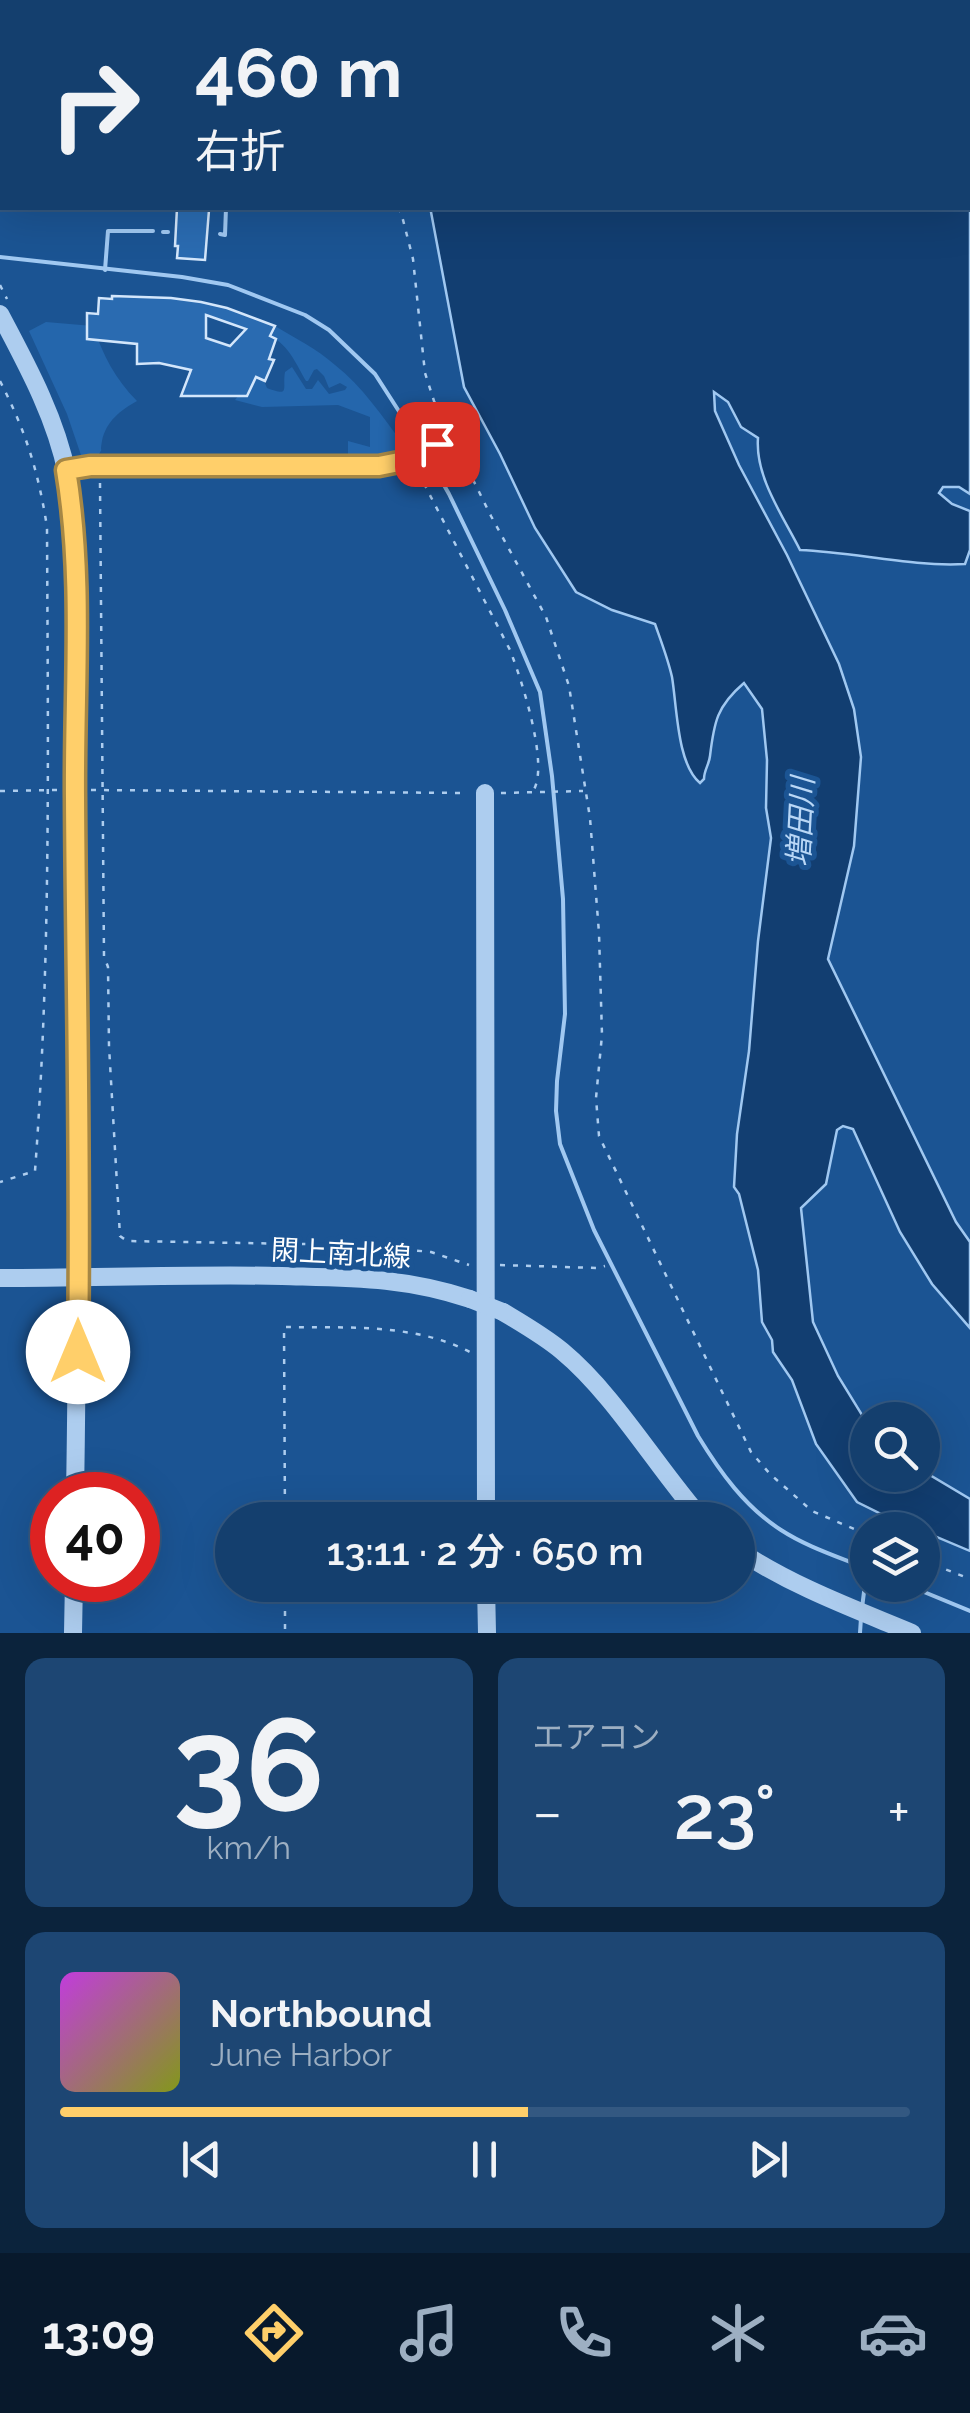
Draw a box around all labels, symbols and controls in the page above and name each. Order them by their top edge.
text: 460 m [195,31,402,113]
icon: right [30,40,160,170]
text: 右折 [195,125,285,178]
pin [395,402,480,487]
icon: arrive [410,417,465,472]
water label: 増田川 [781,773,820,868]
street label: 閖上南北線 [270,1233,412,1274]
position arrow [26,1300,130,1404]
map controls [850,1402,940,1602]
button: search [850,1402,940,1492]
speed limit sign: 40 [30,1472,160,1602]
button: layers [850,1512,940,1602]
text: 13:11 · 2 分 · 650 m [327,1529,643,1574]
text: 36 [173,1688,324,1840]
text: エアコン [533,1718,661,1755]
text: 23° [674,1768,776,1857]
text: − [533,1780,562,1845]
text: + [887,1780,910,1845]
text: km/h [207,1829,291,1866]
text: Northbound [210,1991,432,2036]
text: June Harbor [210,2036,392,2073]
icon: previous [174,2132,229,2187]
icon: pause [457,2132,512,2187]
icon: next [741,2132,796,2187]
icon: directions [239,2298,309,2368]
icon: music [394,2298,464,2368]
icon: phone [549,2298,619,2368]
icon: climate [703,2298,773,2368]
icon: car [858,2298,928,2368]
text: 13:09 [42,2307,155,2360]

